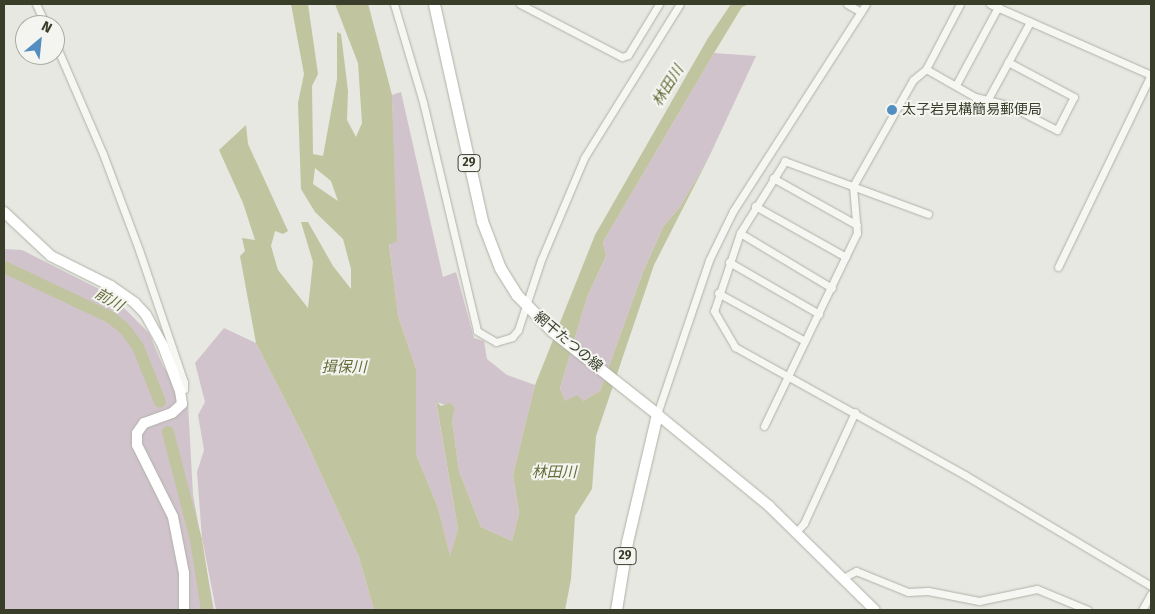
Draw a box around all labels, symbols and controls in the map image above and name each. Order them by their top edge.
north arrow [15,15,65,65]
text: N [39,18,55,37]
water label: 林田川 [648,62,688,110]
place label: 太子岩見構簡易郵便局 [902,102,1042,118]
marker: 太子岩見構簡易郵便局 [886,104,898,116]
road number: 29 [456,154,482,172]
water label: 前川 [92,285,126,315]
street label: 網干たつの線 [530,309,606,375]
water label: 揖保川 [322,359,366,377]
water label: 林田川 [532,464,576,482]
road number: 29 [612,546,638,566]

